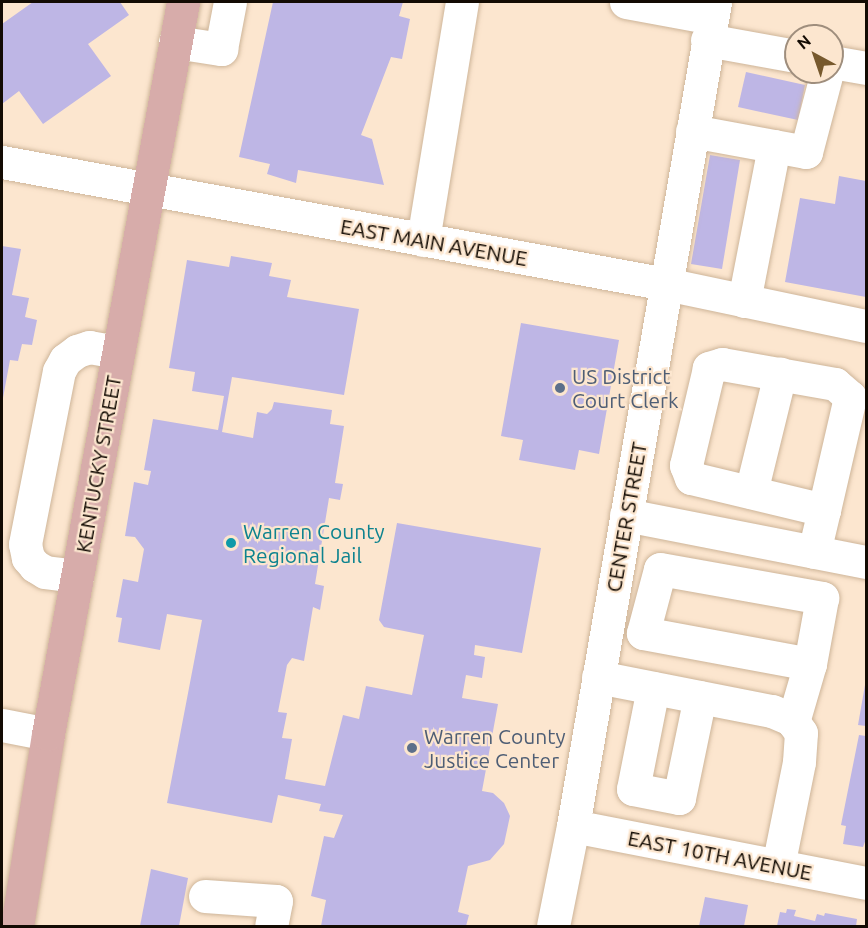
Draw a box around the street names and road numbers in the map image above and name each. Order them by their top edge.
street label: EAST MAIN AVENUE [339,213,529,271]
street label: KENTUCKY STREET [70,373,126,555]
street label: CENTER STREET [600,440,652,594]
street label: EAST 10TH AVENUE [626,825,814,885]

